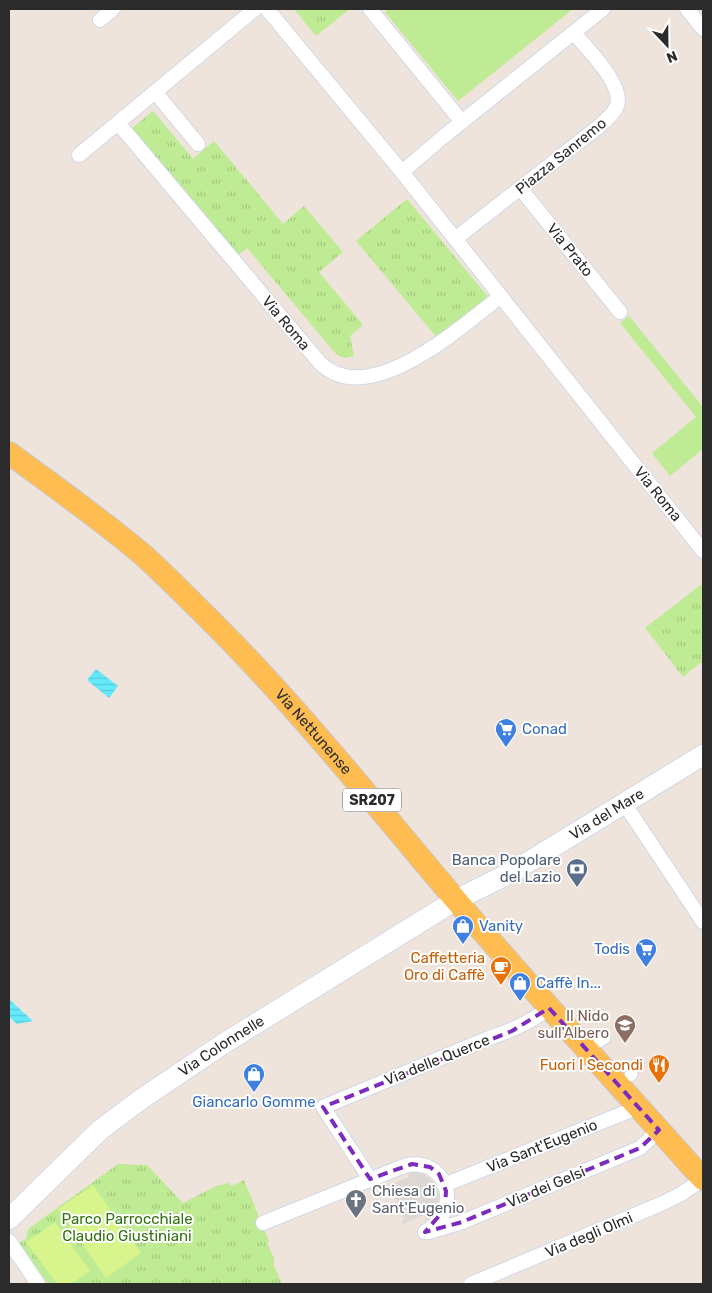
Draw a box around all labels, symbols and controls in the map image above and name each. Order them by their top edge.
north arrow [642,20,692,70]
text: N [664,47,680,66]
street label: Piazza Sanremo [512,114,610,198]
street label: Via Prato [543,220,597,280]
street label: Via Roma [258,292,314,354]
street label: Via Roma [630,463,686,525]
street label: Via Nettunense [271,685,355,778]
supermarket icon: Conad [494,717,518,748]
place label: Conad [522,720,567,738]
street label: Via del Mare [566,784,647,844]
road number: SR207 [343,788,401,812]
place label: Banca Popolare del Lazio [452,851,561,886]
bank icon: Banca Popolare del Lazio [565,857,589,888]
shop icon: Vanity [451,914,475,945]
place label: Vanity [479,917,523,935]
supermarket icon: Todis [634,937,658,968]
place label: Todis [594,940,630,958]
place label: Caffetteria Oro di Caffè [404,949,485,984]
cafe icon: Caffetteria Oro di Caffè [489,955,513,986]
shop icon: Caffè In... [508,971,532,1002]
place label: Caffè In... [536,974,601,992]
place label: Il Nido sull'Albero [538,1007,609,1042]
street label: Via Colonnelle [175,1012,268,1080]
school or university icon: Il Nido sull'Albero [613,1013,637,1044]
street label: Via delle Querce [382,1031,492,1089]
restaurant icon: Fuori I Secondi [647,1053,671,1084]
place label: Fuori I Secondi [540,1056,643,1074]
shop icon: Giancarlo Gomme [242,1062,266,1093]
place label: Giancarlo Gomme [192,1093,316,1111]
street label: Via Sant'Eugenio [484,1116,600,1176]
street label: Via dei Gelsi [504,1162,588,1212]
place label: Chiesa di Sant'Eugenio [372,1182,464,1217]
church icon: Chiesa di Sant'Eugenio [344,1188,368,1219]
street label: Via degli Olmi [543,1208,635,1262]
park label: Parco Parrocchiale Claudio Giustiniani [61,1210,193,1245]

